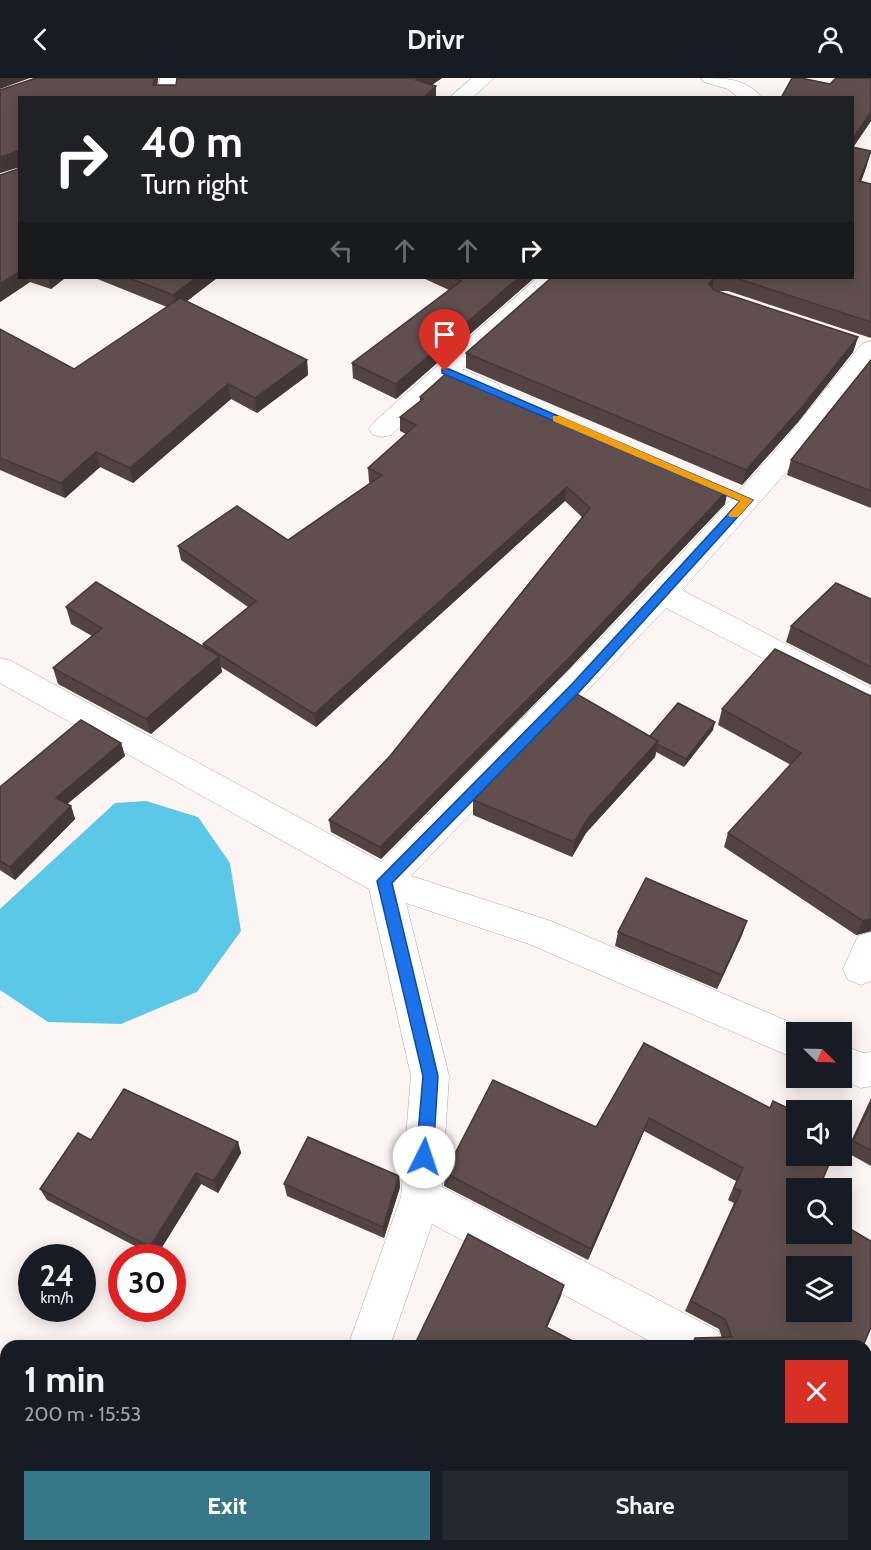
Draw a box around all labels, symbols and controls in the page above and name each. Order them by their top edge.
icon: back [24,23,57,56]
text: Drivr [407,23,464,56]
icon: person [814,23,847,56]
text: 40 m [141,116,243,168]
icon: right [42,120,120,198]
text: Turn right [141,168,248,201]
icon: left [325,234,358,267]
icon: ahead [388,234,421,267]
icon: ahead [451,234,484,267]
icon: right [514,234,547,267]
pin [419,309,470,371]
icon: arrive [428,318,461,351]
north arrow [786,1022,852,1088]
map controls [786,1022,852,1322]
button: sound [786,1100,852,1166]
position arrow [392,1125,456,1189]
button: search [786,1178,852,1244]
speed limit sign: 30 [108,1244,186,1322]
button: layers [786,1256,852,1322]
text: 24 [40,1257,74,1294]
text: km/h [41,1289,73,1307]
text: 1 min [24,1357,105,1401]
button: close [785,1360,848,1423]
text: 200 m · 15:53 [24,1402,141,1426]
button: Exit [24,1471,430,1540]
button: Share [442,1471,848,1540]

